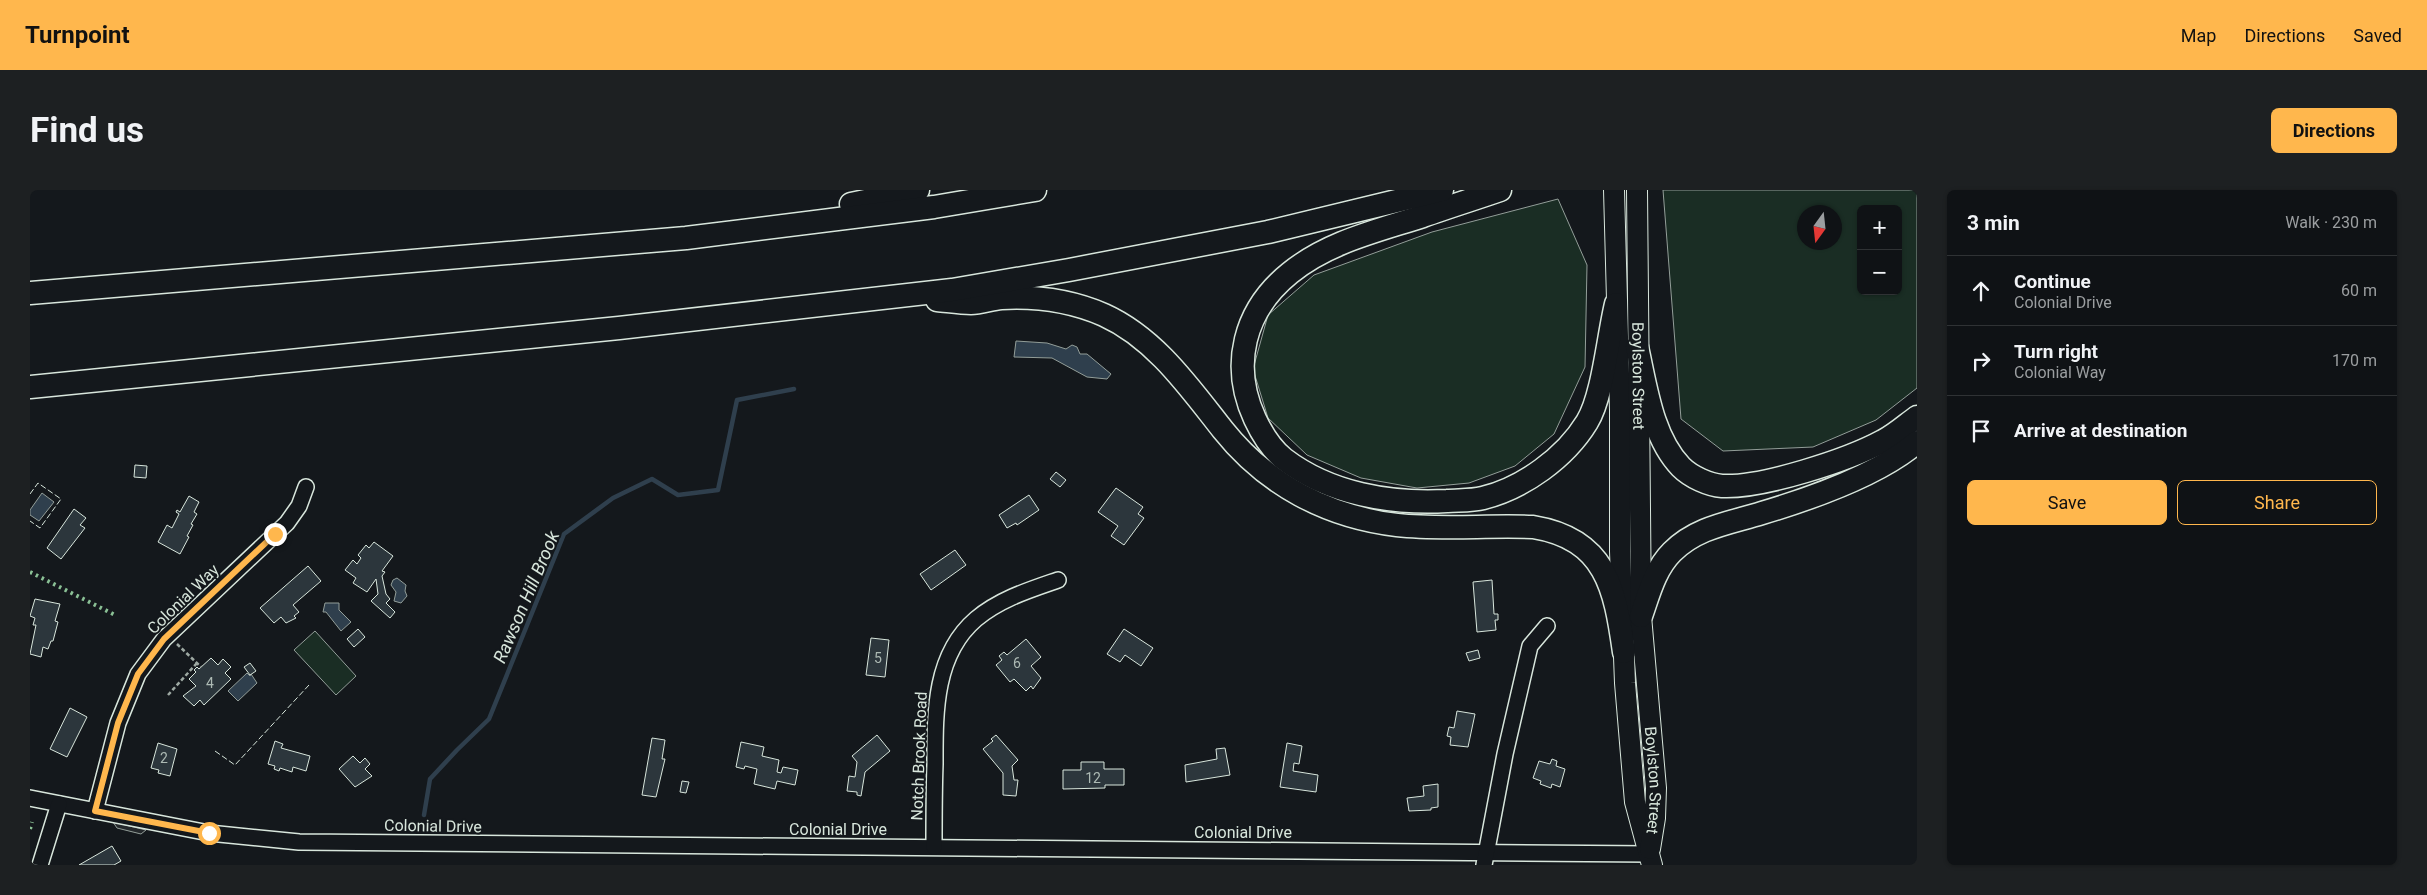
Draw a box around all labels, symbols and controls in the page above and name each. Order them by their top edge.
text: Turnpoint [25,21,130,49]
text: Map [2181,25,2216,46]
text: Directions [2244,25,2325,46]
text: Saved [2353,25,2402,46]
button: Directions [2271,108,2397,153]
text: Find us [30,110,144,151]
north arrow [1797,205,1842,250]
map controls [1857,205,1902,295]
button: + [1857,205,1902,250]
text: 3 min [1967,211,2020,235]
text: Walk · 230 m [2285,213,2377,232]
button: − [1857,250,1902,295]
text: Continue [2014,270,2091,293]
icon: ahead [1967,277,1995,305]
text: 60 m [2341,281,2377,300]
text: Colonial Drive [2014,293,2112,312]
street label: Boylston Street [1629,322,1649,430]
text: Turn right [2014,340,2098,363]
icon: right [1967,347,1995,375]
text: 170 m [2332,351,2377,370]
text: Colonial Way [2014,363,2106,382]
icon: arrive [1967,417,1995,445]
text: Arrive at destination [2014,419,2187,442]
button: Save [1967,480,2167,525]
button: Share [2177,480,2377,525]
route end [264,523,287,546]
water label: Rawson Hill Brook [489,527,564,666]
street label: Colonial Way [143,560,223,638]
house number: 5 [874,650,882,666]
house number: 6 [1013,655,1021,671]
house number: 4 [206,675,214,691]
street label: Notch Brook Road [907,691,931,821]
street label: Boylston Street [1641,726,1665,836]
house number: 2 [160,750,168,766]
house number: 12 [1085,770,1101,786]
street label: Colonial Drive [384,816,482,836]
street label: Colonial Drive [789,820,887,839]
route start [198,822,221,845]
street label: Colonial Drive [1194,823,1292,842]

